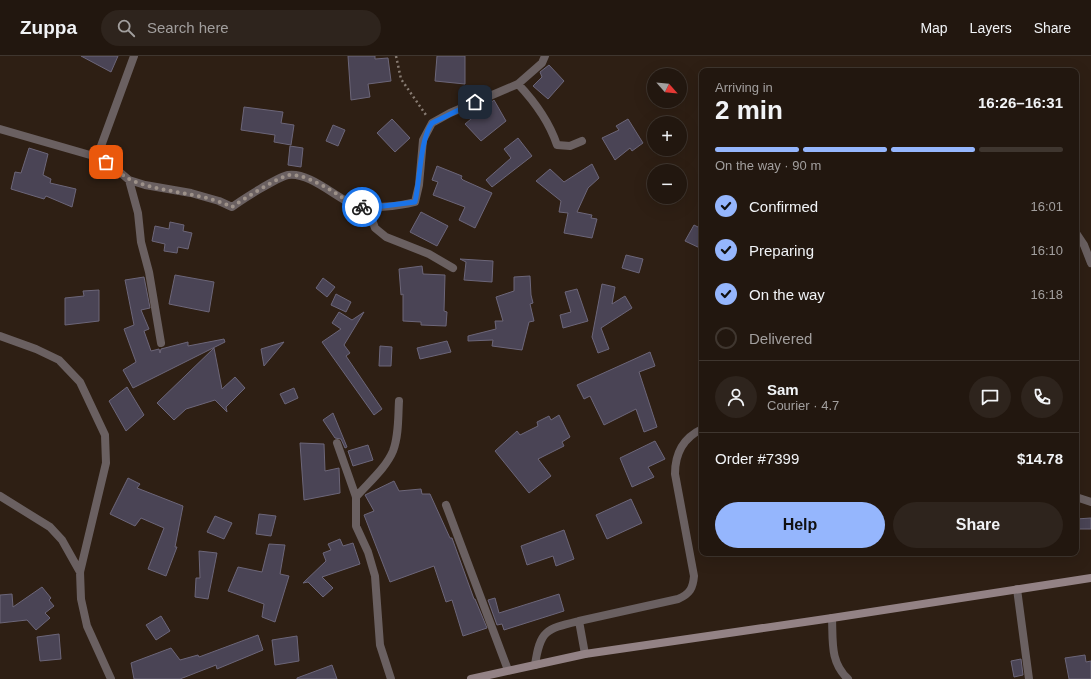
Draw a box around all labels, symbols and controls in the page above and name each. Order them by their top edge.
search box [101,10,381,46]
text: Zuppa [20,17,77,38]
icon: search [115,17,137,39]
text: Search here [147,19,229,36]
text: Map [920,20,948,36]
text: Layers [970,20,1012,36]
text: Share [1034,20,1071,36]
north arrow [647,68,687,108]
map controls [647,68,687,204]
text: Arriving in [715,80,773,95]
pin [458,85,492,119]
icon: home [464,91,486,113]
text: 16:26–16:31 [978,94,1063,111]
text: 2 min [715,95,783,125]
button: + [647,116,687,156]
pin [89,145,123,179]
icon: bag [95,151,117,173]
text: On the way · 90 m [715,158,821,173]
button: − [647,164,687,204]
courier [342,187,382,227]
icon: check [715,195,737,217]
icon: bike [351,196,373,218]
text: Confirmed [749,198,818,215]
text: 16:01 [1030,199,1063,214]
icon: check [715,239,737,261]
text: Preparing [749,242,814,259]
text: 16:10 [1030,243,1063,258]
icon: check [715,283,737,305]
text: On the way [749,286,825,303]
text: 16:18 [1030,287,1063,302]
text: Delivered [749,330,812,347]
button: person [715,376,757,418]
button: chat [969,376,1011,418]
button: phone [1021,376,1063,418]
text: Sam [767,381,799,398]
text: Courier · 4.7 [767,398,839,413]
text: Order #7399 [715,450,799,467]
text: $14.78 [1017,450,1063,467]
button: Help [715,502,885,548]
button: Share [893,502,1063,548]

